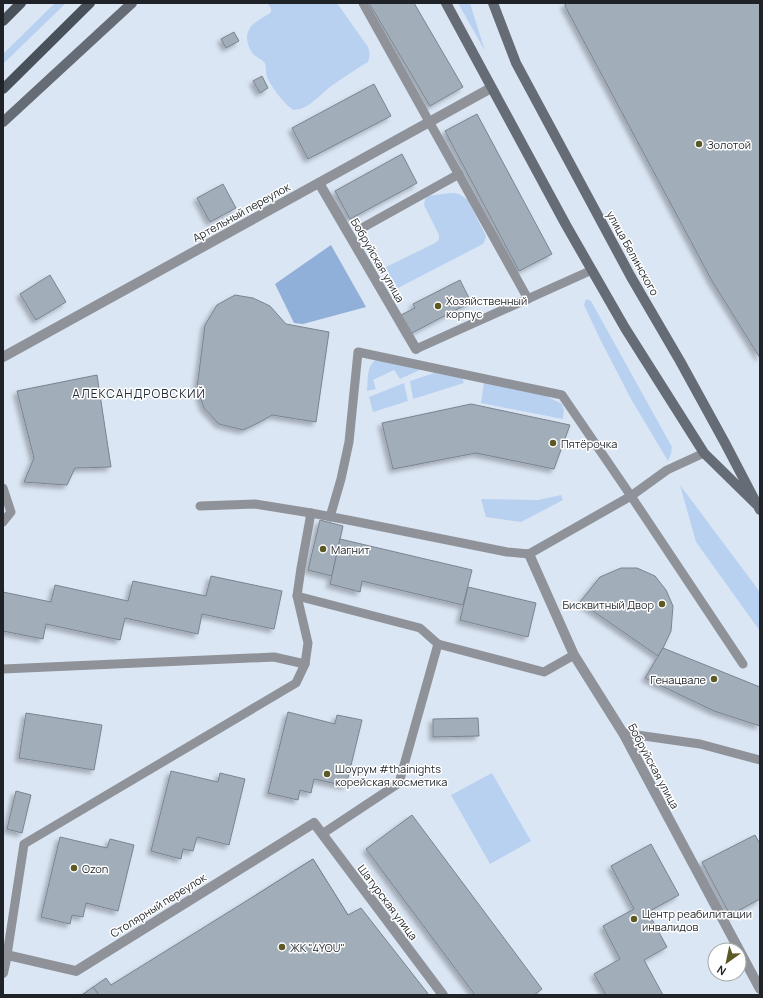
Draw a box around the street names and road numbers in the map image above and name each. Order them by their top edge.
street label: Артельный переулок [190,179,293,245]
street label: улица Белинского [603,208,663,299]
street label: Бобруйская улица [348,215,408,305]
street label: Бобруйская улица [625,721,683,811]
street label: Шатурская улица [355,861,421,943]
street label: Столярный переулок [107,869,209,941]

